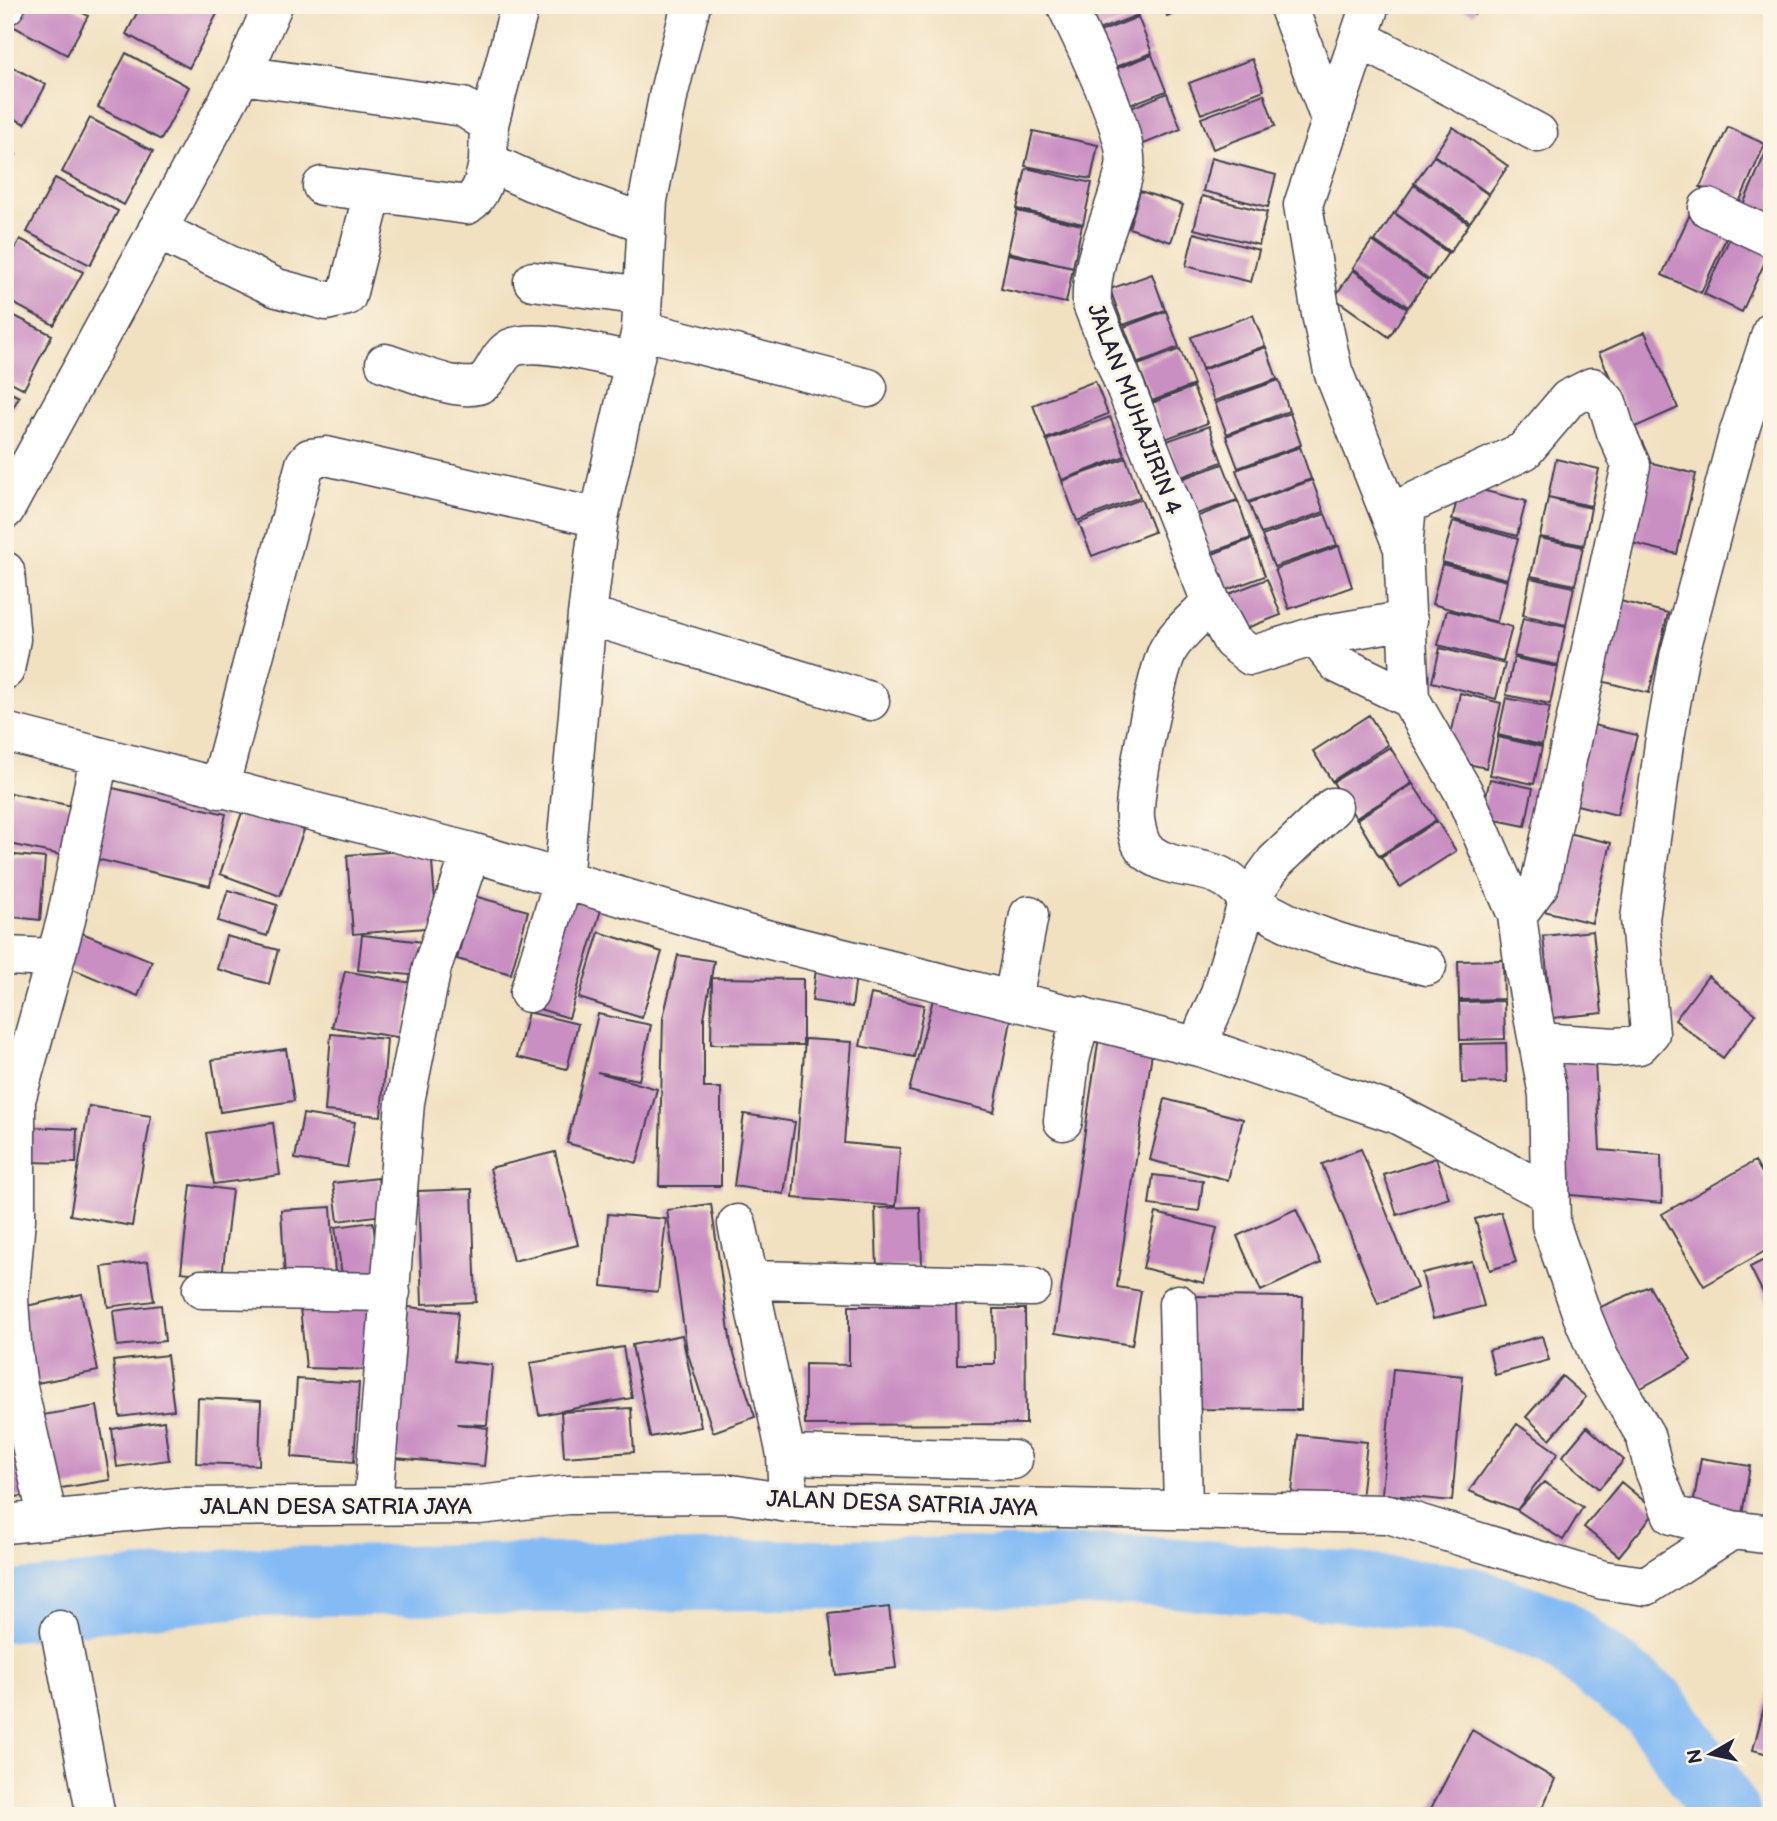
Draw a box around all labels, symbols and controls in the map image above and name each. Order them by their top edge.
street label: JALAN MUHAJIRIN 4 [1081,300,1187,519]
street label: JALAN DESA SATRIA JAYA [766,1485,1039,1523]
street label: JALAN DESA SATRIA JAYA [200,1493,473,1521]
north arrow [1676,1720,1746,1790]
text: N [1683,1748,1708,1765]

